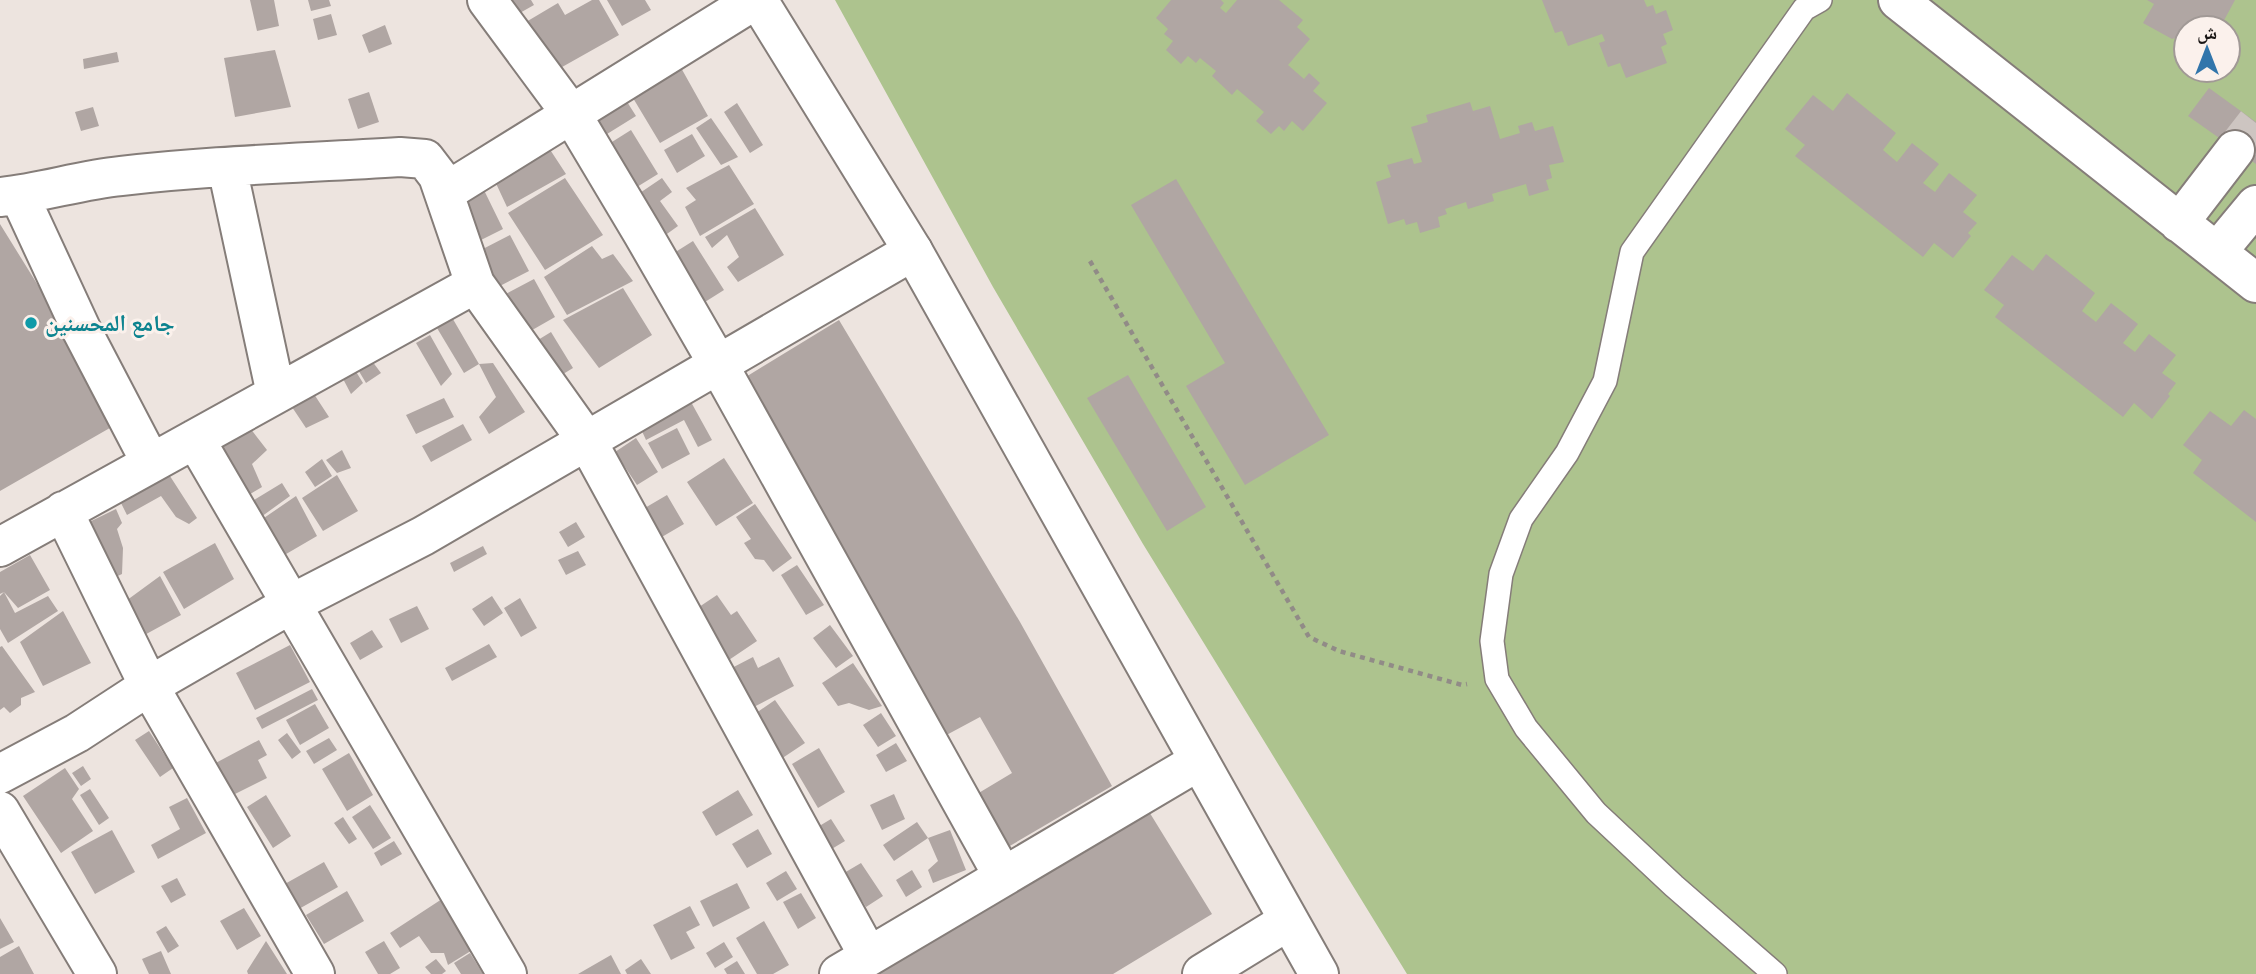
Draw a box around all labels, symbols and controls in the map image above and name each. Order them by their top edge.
north arrow [2172,14,2242,84]
text: ش [2197,20,2217,45]
place label: جامع المحسنين [45,308,175,338]
marker: جامع المحسنين [23,315,39,331]

